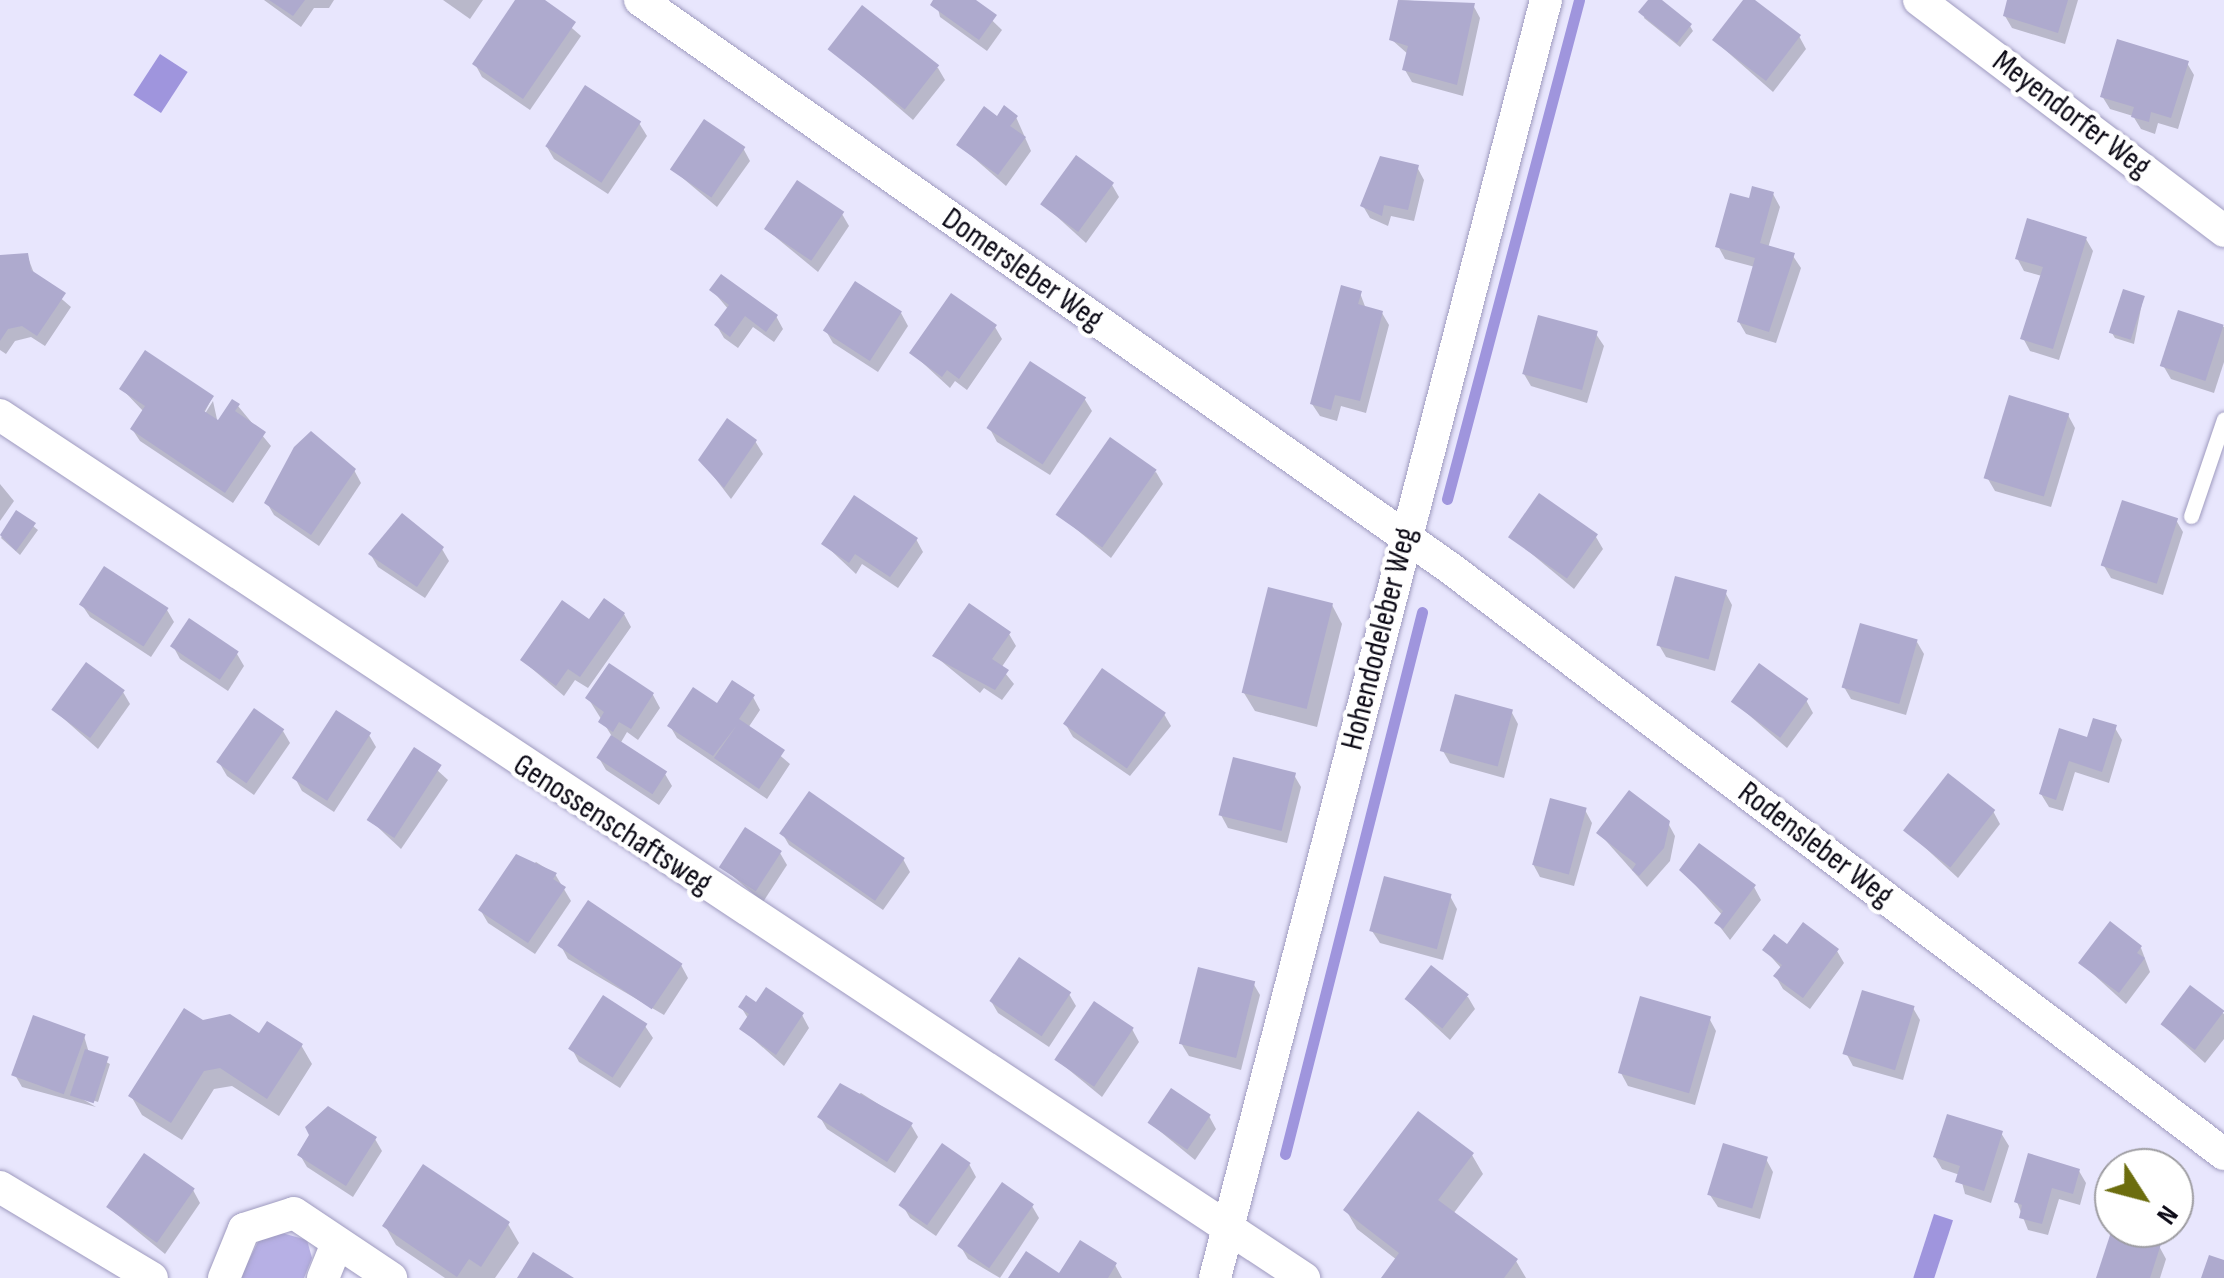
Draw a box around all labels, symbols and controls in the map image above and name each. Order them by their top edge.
street label: Meyendorfer Weg [1984,43,2158,187]
street label: Domersleber Weg [934,200,1110,340]
street label: Hohendodeleber Weg [1334,524,1426,754]
street label: Genossenschaftsweg [505,747,719,903]
street label: Rodensleber Weg [1730,774,1900,916]
north arrow [2094,1148,2194,1248]
text: N [2149,1199,2185,1230]

